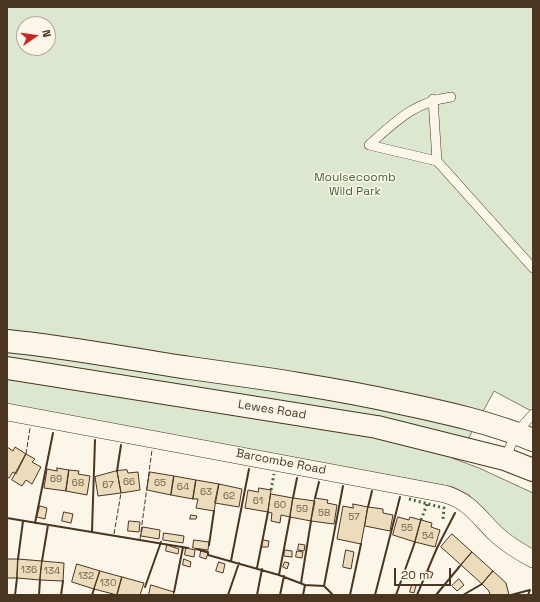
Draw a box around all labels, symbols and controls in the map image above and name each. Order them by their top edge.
north arrow [16,16,56,56]
text: N [39,28,54,39]
park label: Moulsecoomb Wild Park [314,171,396,199]
street label: Lewes Road [237,397,307,423]
street label: Barcombe Road [235,446,327,478]
house number: 69 [50,473,62,485]
house number: 66 [123,476,135,488]
house number: 68 [72,477,84,489]
house number: 65 [154,477,166,489]
house number: 67 [102,479,114,491]
house number: 64 [177,481,189,493]
house number: 63 [200,486,212,498]
house number: 62 [223,490,235,502]
house number: 61 [253,495,263,507]
house number: 60 [274,499,286,511]
house number: 59 [296,503,308,515]
house number: 58 [318,507,330,519]
house number: 57 [348,511,360,523]
house number: 55 [401,522,413,534]
house number: 54 [422,530,434,542]
scale bar [396,560,453,586]
house number: 136 [21,564,37,576]
house number: 134 [44,565,60,577]
text: 20 m [401,567,429,583]
house number: 132 [78,570,94,582]
house number: 130 [100,577,116,589]

